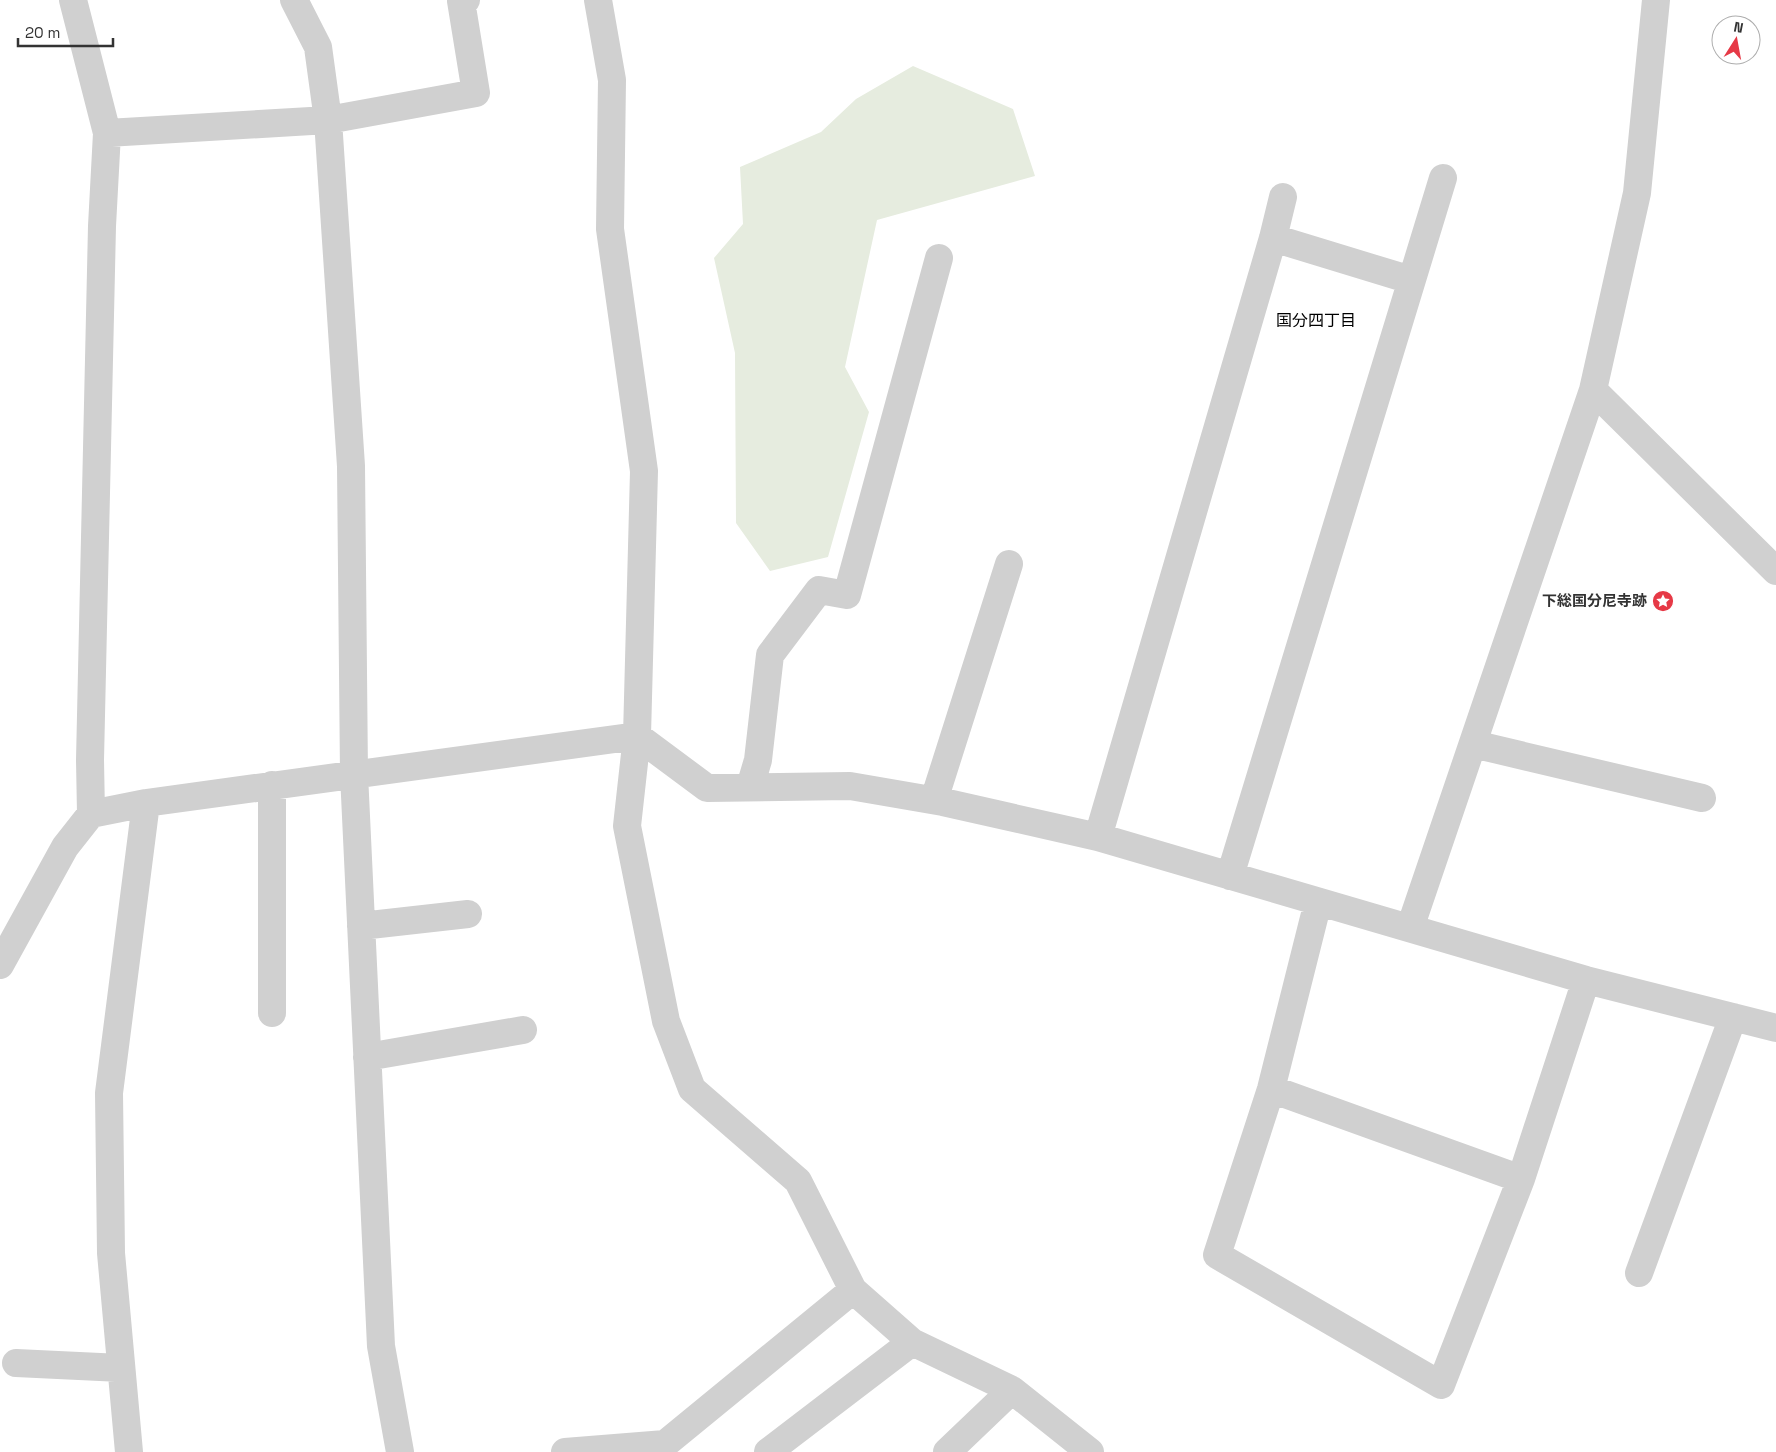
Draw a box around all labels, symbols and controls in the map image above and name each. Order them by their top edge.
scale bar [18,15,112,47]
north arrow [1711,15,1761,65]
text: N [1732,18,1745,37]
text: 20 m [25,23,60,42]
district label: 国分四丁目 [1276,310,1356,331]
place icon: 下総国分尼寺跡 [1651,589,1675,613]
place label: 下総国分尼寺跡 [1542,591,1647,610]

